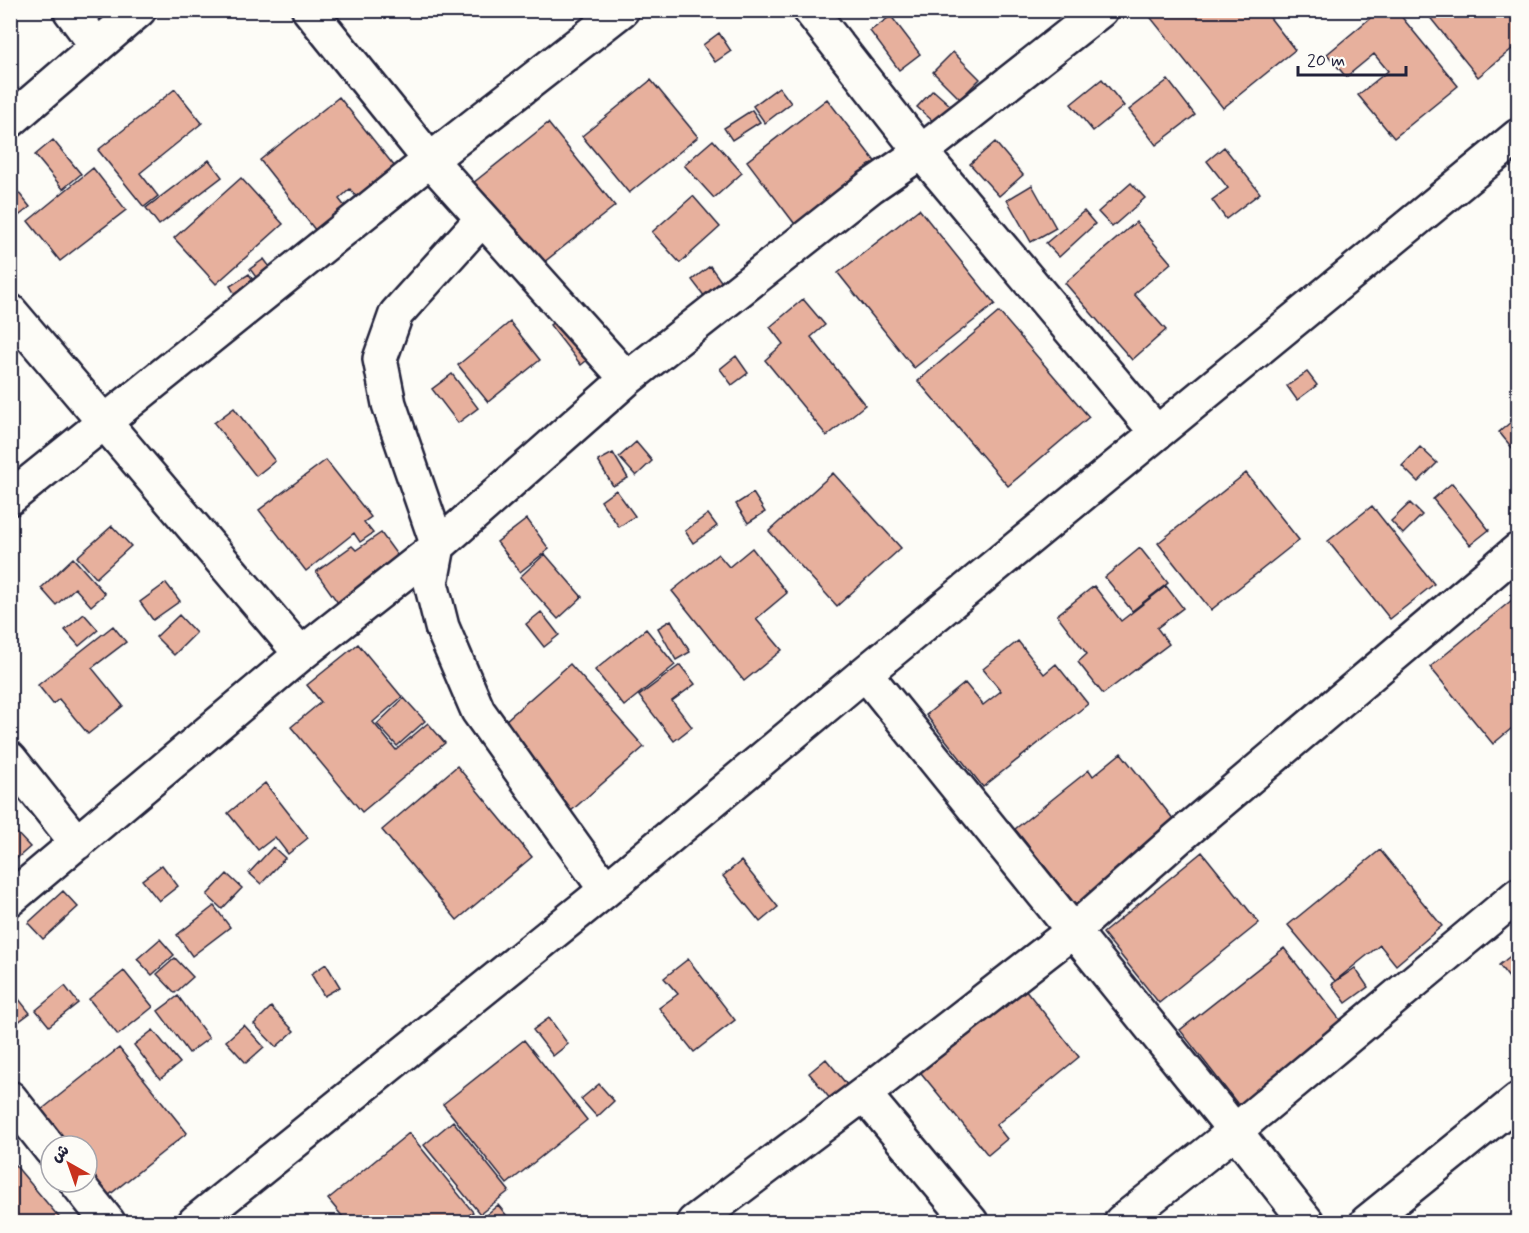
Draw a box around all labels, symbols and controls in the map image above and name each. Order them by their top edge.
scale bar [1298,39,1406,77]
text: 20 m [1307,49,1345,73]
north arrow [39,1134,99,1194]
text: ش [47,1140,74,1167]

